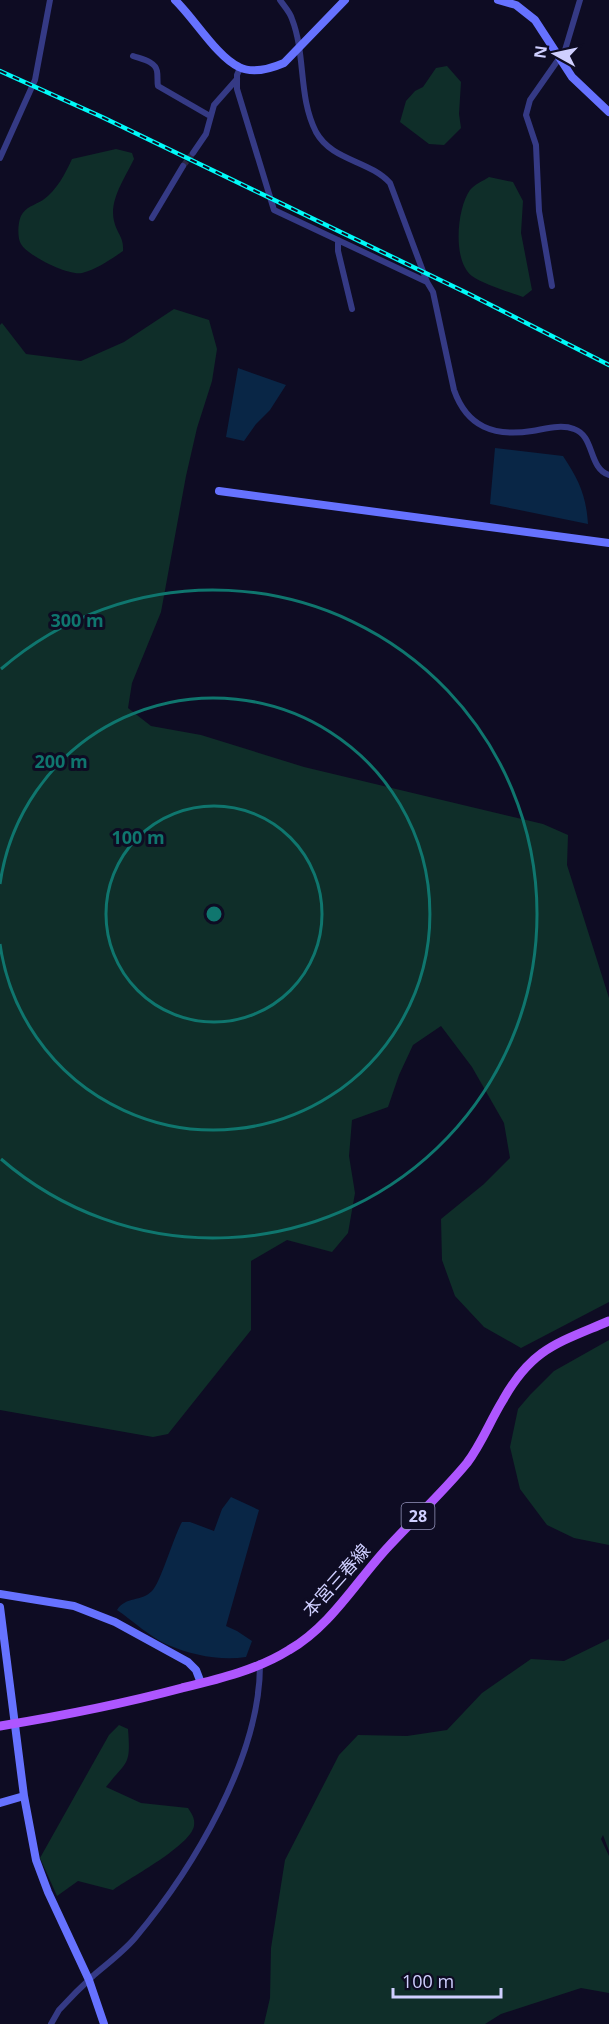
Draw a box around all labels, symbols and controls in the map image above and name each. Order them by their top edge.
north arrow [525,24,585,84]
text: N [528,44,552,60]
text: 300 m [50,608,104,632]
text: 200 m [34,749,88,773]
text: 100 m [111,825,165,849]
centre of rings [204,904,224,924]
road number: 28 [402,1503,434,1529]
street label: 本宮三春線 [297,1539,375,1621]
scale bar [393,1961,501,1999]
text: 100 m [402,1969,454,1993]

